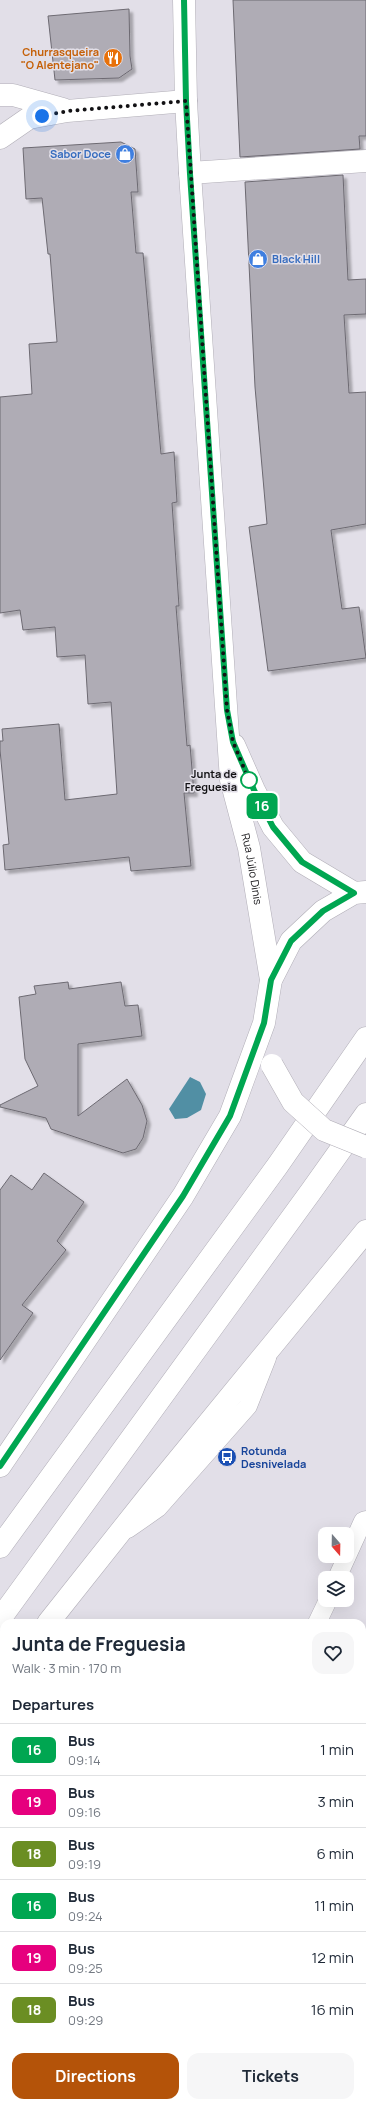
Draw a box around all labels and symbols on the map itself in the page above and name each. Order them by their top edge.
place label: Churrasqueira "O Alentejano" [21,44,99,72]
restaurant icon: Churrasqueira "O Alentejano" [102,47,124,69]
your location [32,106,52,126]
shop icon: Sabor Doce [114,143,136,165]
place label: Sabor Doce [50,146,111,161]
shop icon: Black Hill [247,248,269,270]
place label: Black Hill [272,251,320,266]
place label: Junta de Freguesia [185,766,237,794]
marker: Junta de Freguesia [240,771,258,789]
line badge: 16 [244,793,280,819]
street label: Rua Júlio Dinis [238,831,266,906]
place label: Rotunda Desnivelada [241,1443,306,1471]
bus stop icon: Rotunda Desnivelada [216,1446,238,1468]
north arrow [318,1527,354,1563]

